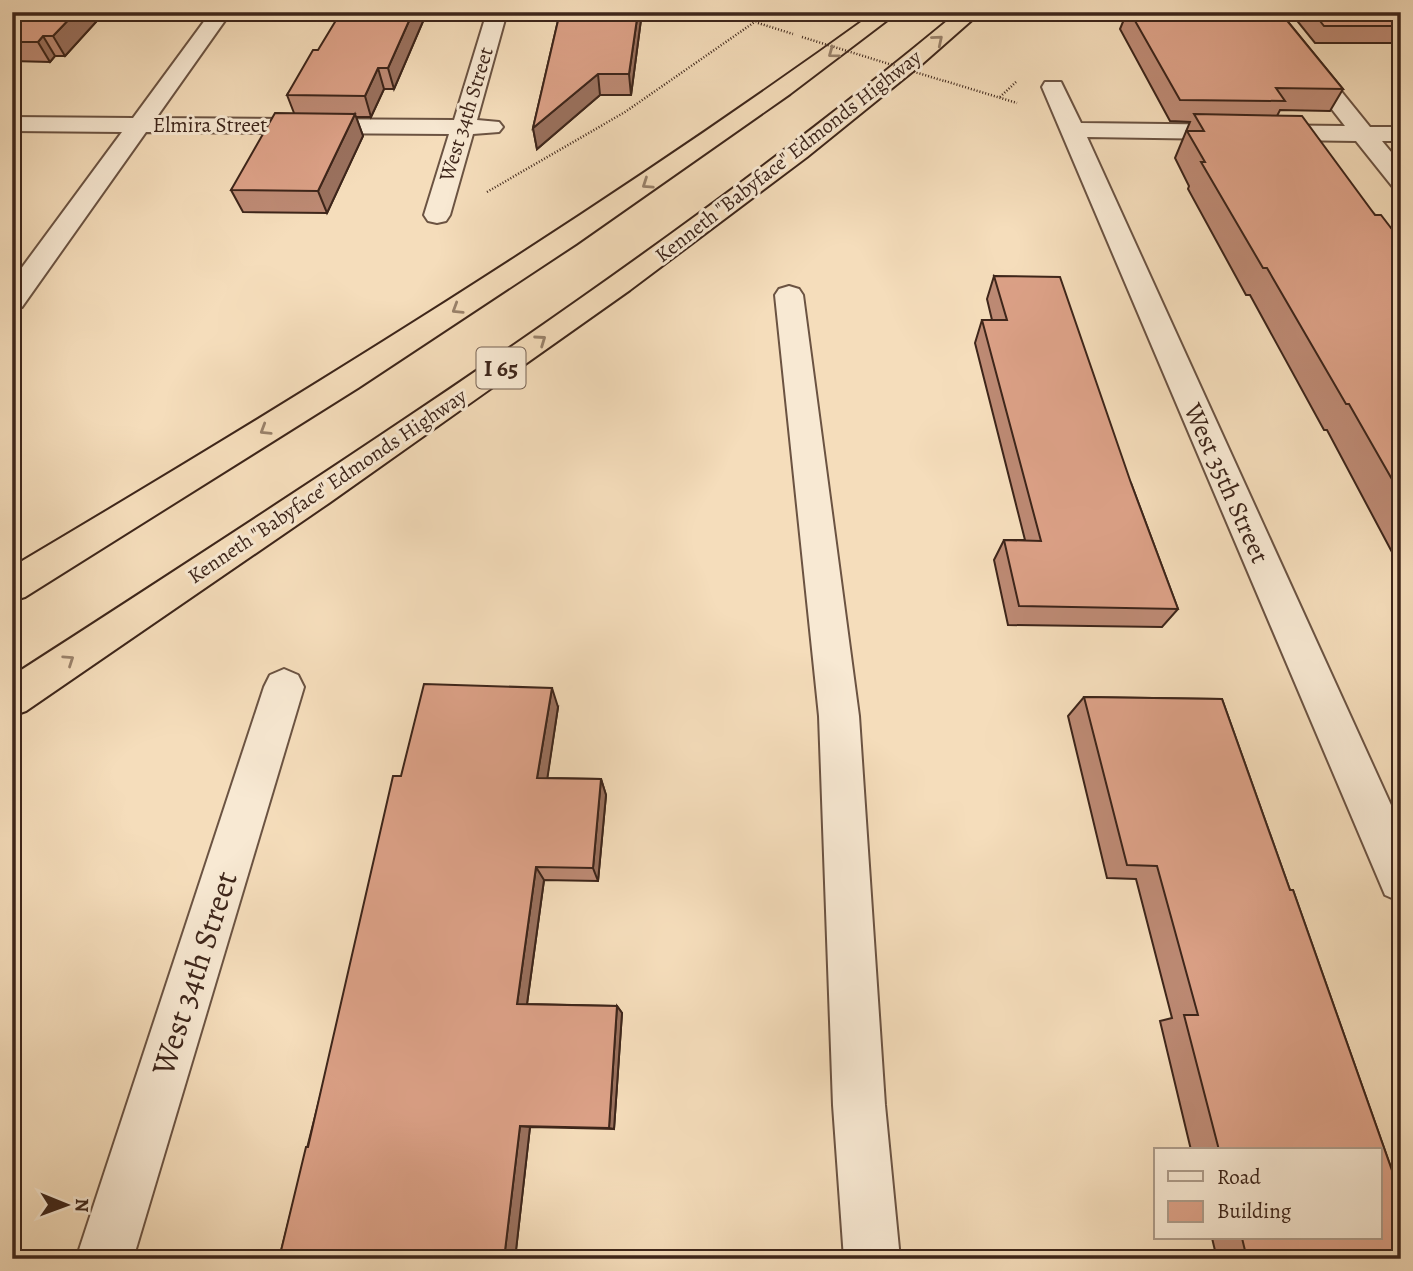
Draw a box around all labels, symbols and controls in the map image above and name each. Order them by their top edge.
one-way arrow [929,36,942,48]
street label: West 34th Street [432,43,500,186]
street label: Kenneth "Babyface" Edmonds Highway [649,43,927,269]
one-way arrow [828,45,841,57]
street label: Elmira Street [153,111,267,139]
one-way arrow [642,176,655,189]
one-way arrow [452,301,465,314]
one-way arrow [533,336,546,348]
road number: I 65 [476,348,526,388]
street label: Kenneth "Babyface" Edmonds Highway [182,382,472,590]
street label: West 35th Street [1175,397,1278,569]
one-way arrow [259,422,272,435]
one-way arrow [61,656,74,668]
street label: West 34th Street [140,865,248,1082]
legend [1154,1148,1382,1240]
text: Road [1217,1163,1261,1191]
north arrow [32,1170,102,1240]
text: Building [1217,1197,1292,1225]
text: N [69,1198,95,1213]

